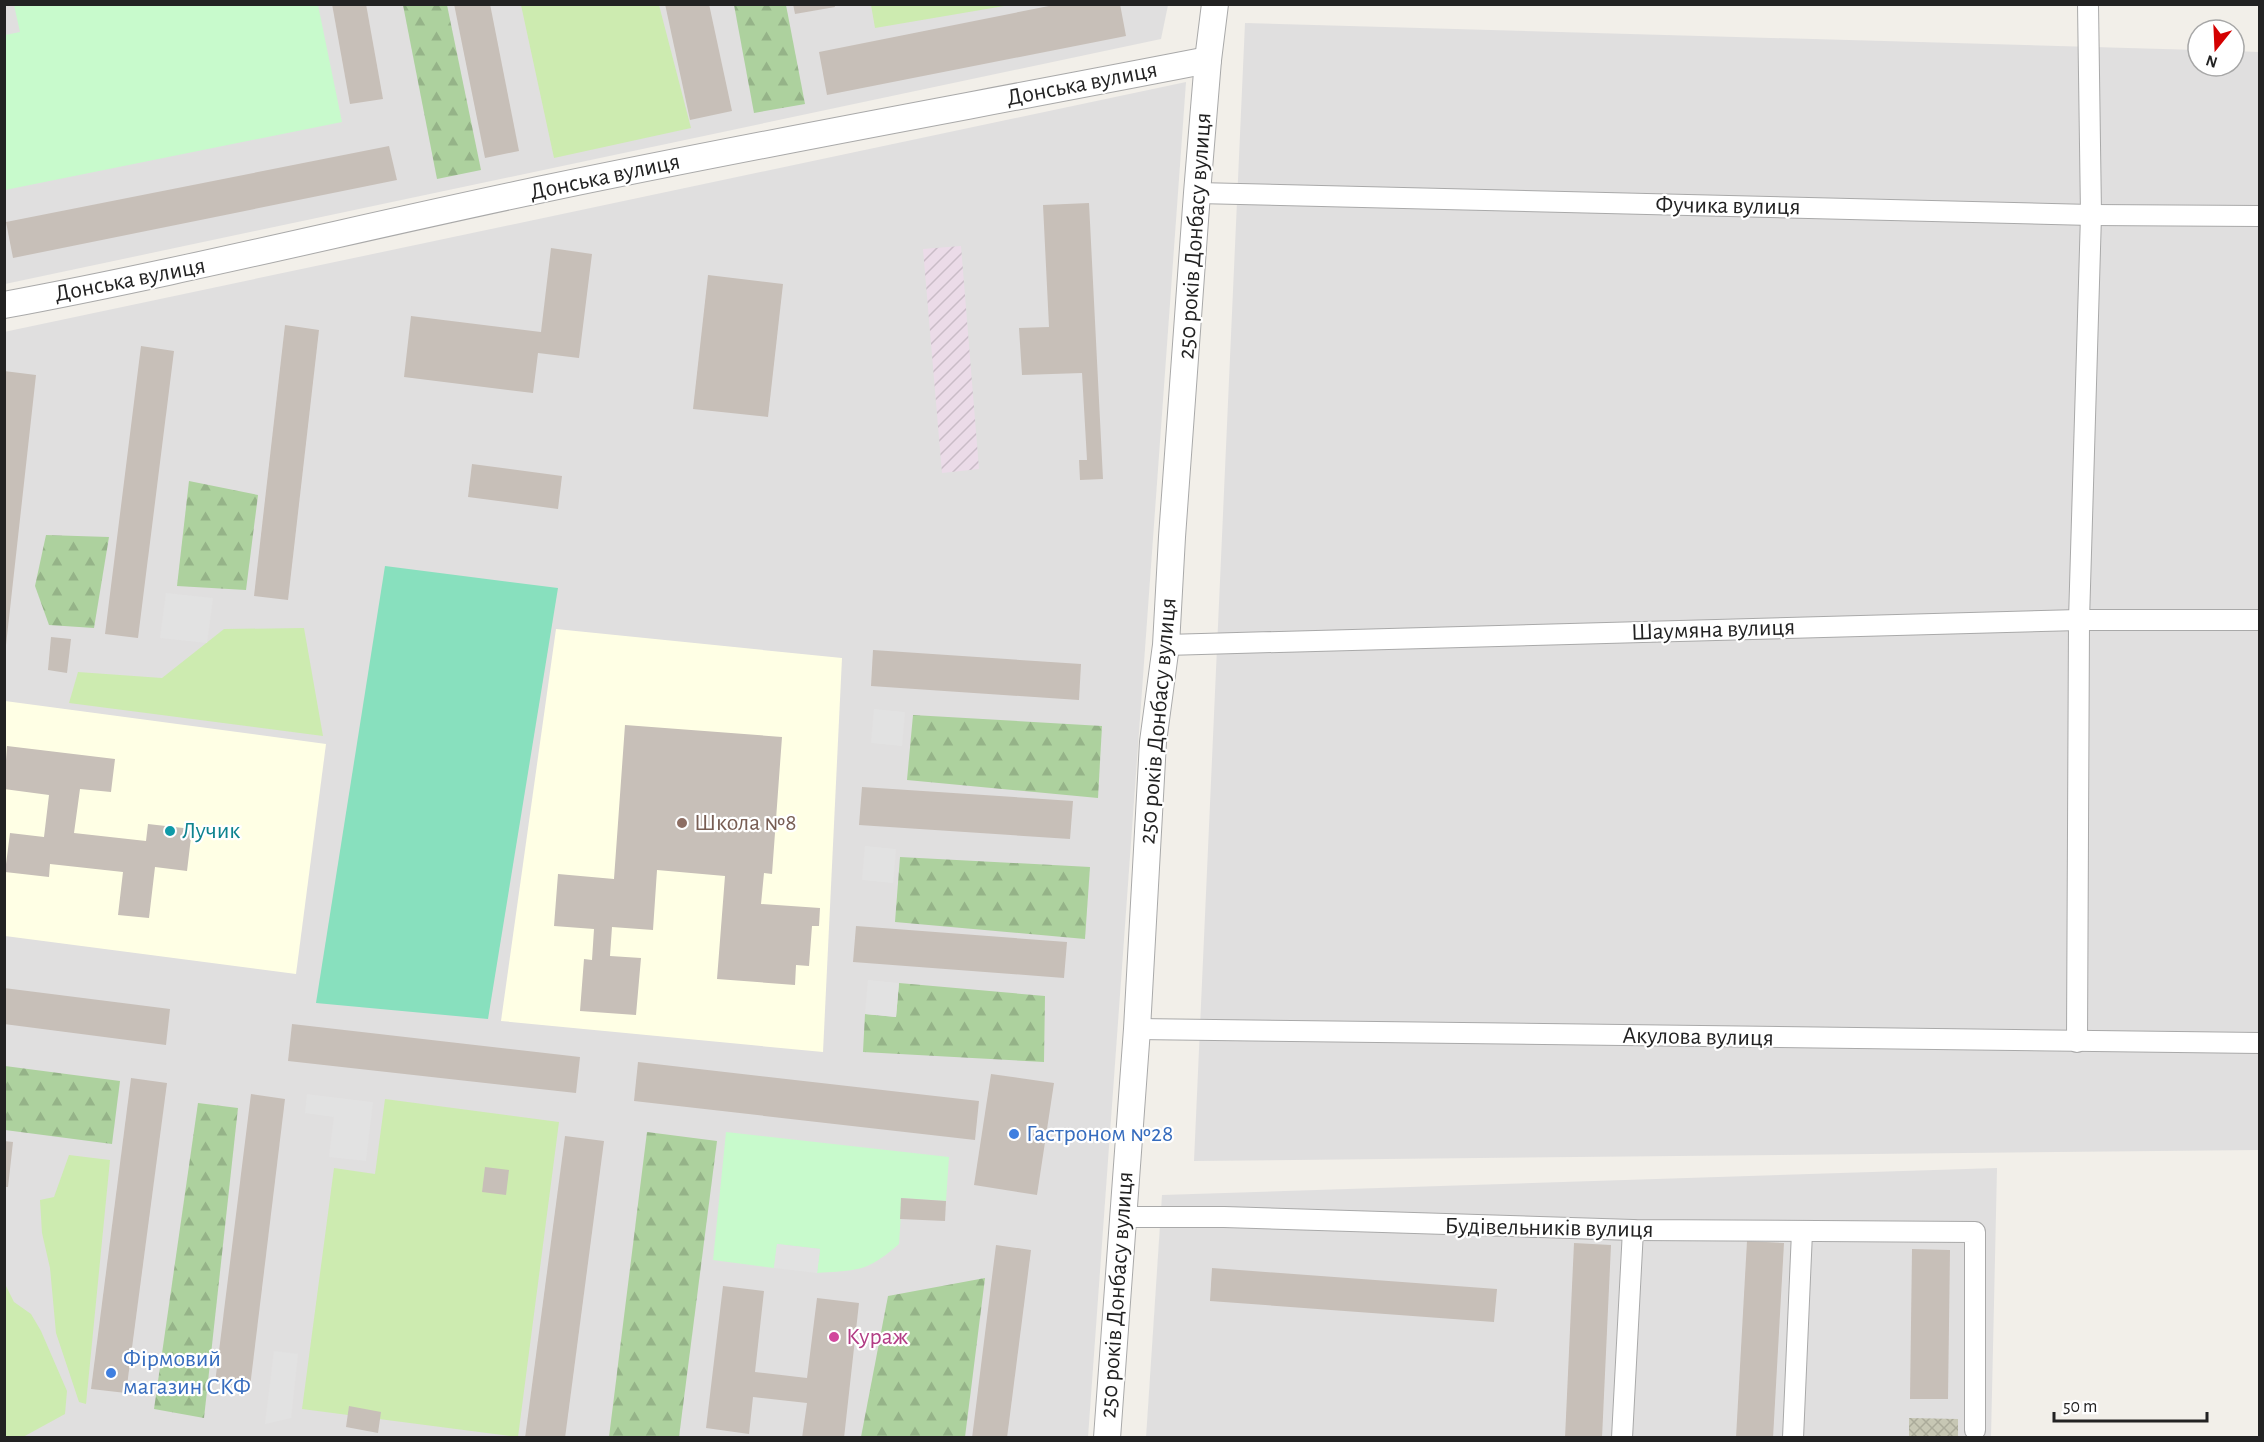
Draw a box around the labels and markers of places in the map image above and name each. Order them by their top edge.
place label: Школа №8 [694,811,797,835]
marker: Школа №8 [675,816,689,830]
place label: Лучик [182,819,240,843]
marker: Лучик [163,824,177,838]
place label: Гастроном №28 [1026,1122,1173,1146]
marker: Гастроном №28 [1007,1127,1021,1141]
place label: Кураж [846,1325,909,1349]
marker: Кураж [827,1330,841,1344]
place label: Фірмовий магазин СКФ [123,1347,251,1399]
marker: Фірмовий магазин СКФ [104,1366,118,1380]

